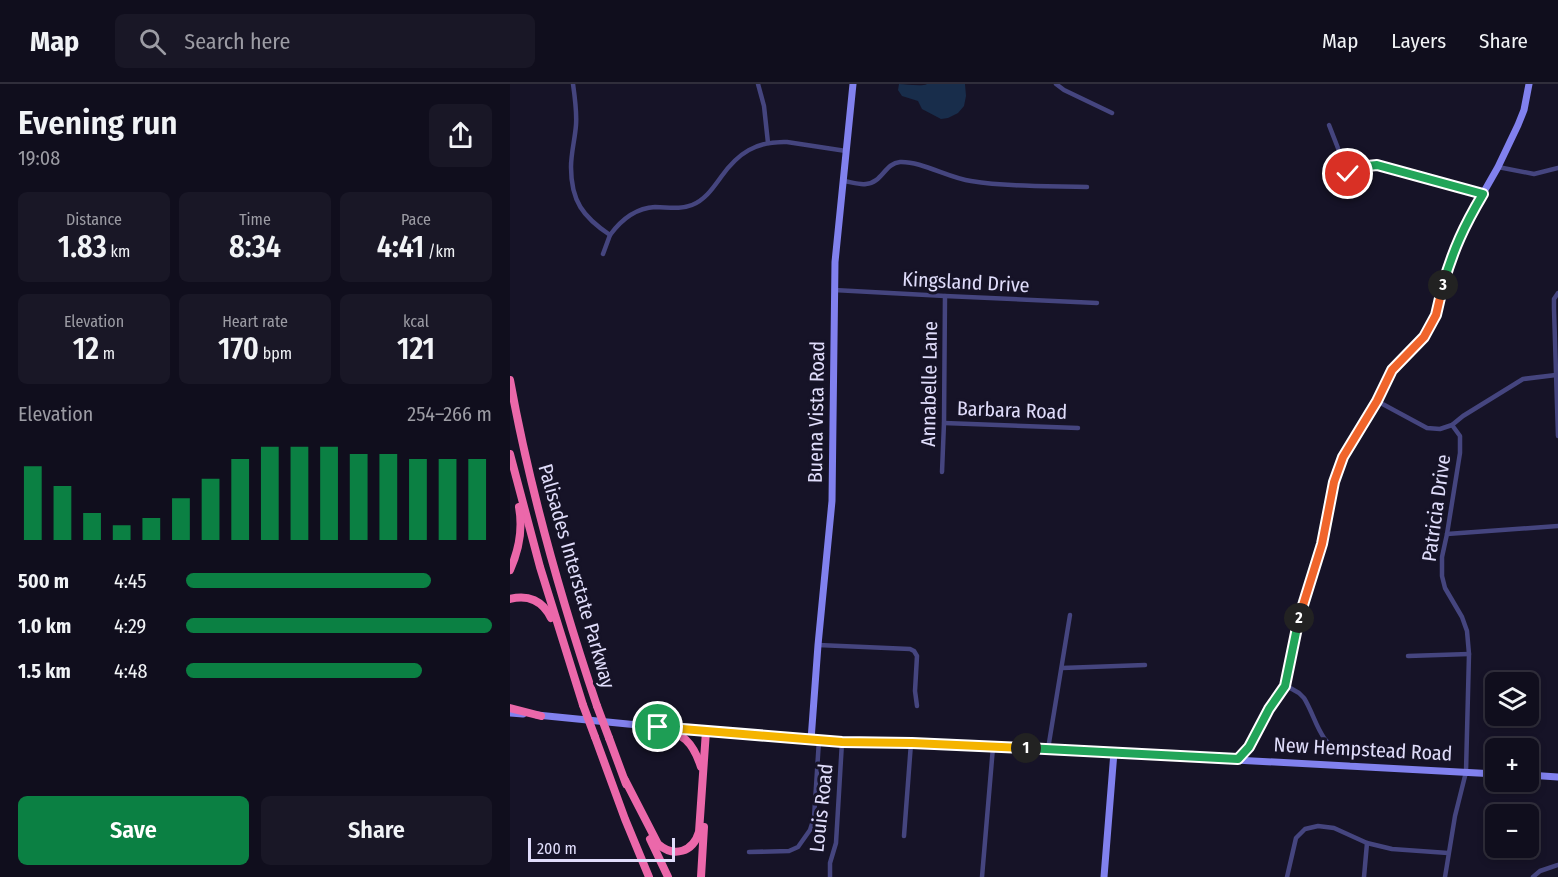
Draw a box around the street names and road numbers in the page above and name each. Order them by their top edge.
street label: Kingsland Drive [902,267,1030,297]
street label: Annabelle Lane [916,321,942,447]
street label: Buena Vista Road [803,341,829,483]
street label: Barbara Road [956,396,1068,424]
street label: Patricia Drive [1417,453,1455,563]
street label: Palisades Interstate Parkway [533,461,621,691]
street label: New Hempstead Road [1273,732,1453,766]
street label: Louis Road [804,762,838,854]

